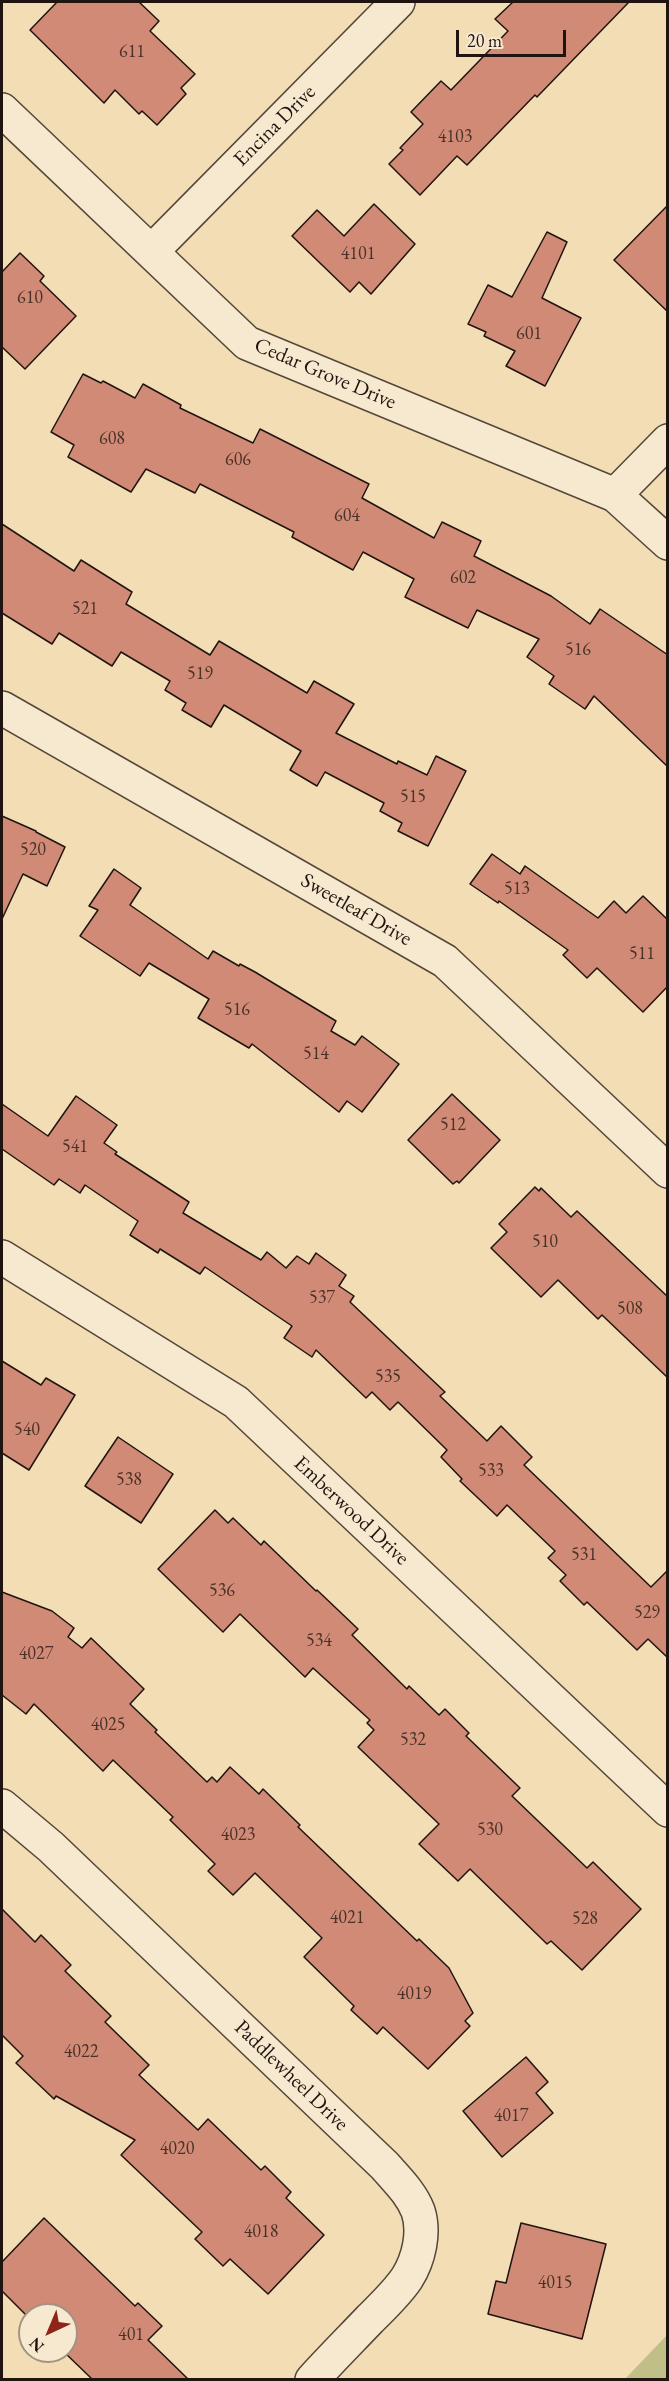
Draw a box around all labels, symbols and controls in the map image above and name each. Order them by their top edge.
scale bar [459,18,568,56]
text: 20 m [467,29,502,52]
house number: 611 [119,41,145,63]
street label: Encina Drive [229,80,321,172]
house number: 4103 [438,126,472,148]
house number: 4101 [341,243,375,265]
house number: 610 [17,287,43,309]
house number: 601 [516,323,542,345]
street label: Cedar Grove Drive [250,333,400,415]
house number: 608 [99,428,125,450]
house number: 606 [225,449,251,471]
house number: 604 [334,505,360,527]
house number: 602 [450,567,476,589]
house number: 521 [72,598,98,620]
house number: 516 [565,639,591,661]
house number: 519 [187,663,213,685]
house number: 515 [400,786,426,808]
house number: 520 [20,839,46,861]
street label: Sweetleaf Drive [296,868,416,952]
house number: 513 [504,878,530,900]
house number: 511 [629,943,655,965]
house number: 516 [224,999,250,1021]
house number: 514 [303,1043,329,1065]
house number: 512 [440,1114,466,1136]
house number: 541 [62,1136,88,1158]
house number: 510 [532,1231,558,1253]
house number: 537 [309,1287,335,1309]
house number: 508 [617,1298,643,1320]
house number: 535 [375,1366,401,1388]
house number: 540 [14,1419,40,1441]
street label: Emberwood Drive [288,1451,414,1571]
house number: 533 [478,1460,504,1482]
house number: 538 [116,1469,142,1491]
house number: 531 [571,1544,597,1566]
house number: 536 [209,1580,235,1602]
house number: 529 [634,1602,660,1624]
house number: 534 [306,1630,332,1652]
house number: 4027 [19,1643,53,1665]
house number: 4025 [91,1714,125,1736]
house number: 532 [400,1729,426,1751]
house number: 530 [477,1819,503,1841]
house number: 4023 [221,1824,255,1846]
house number: 4021 [330,1907,364,1929]
house number: 528 [572,1908,598,1930]
house number: 4019 [397,1983,431,2005]
street label: Paddlewheel Drive [229,2015,353,2137]
house number: 4022 [64,2041,98,2063]
house number: 4017 [494,2105,528,2127]
house number: 4020 [160,2138,194,2160]
house number: 4018 [244,2221,278,2243]
house number: 4015 [538,2272,572,2294]
north arrow [18,2303,78,2363]
house number: 401 [118,2324,144,2346]
text: N [25,2333,48,2357]

